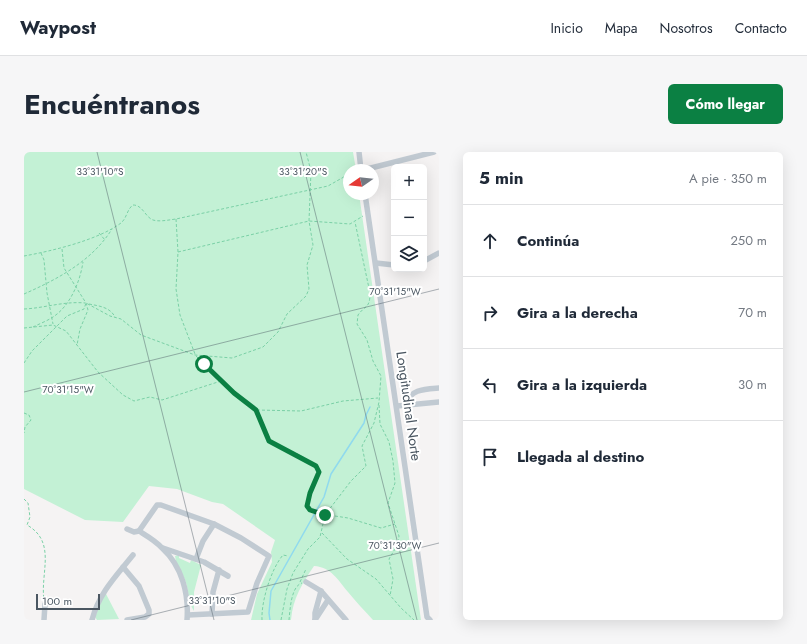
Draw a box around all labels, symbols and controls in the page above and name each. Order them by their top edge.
text: Waypost [20,14,96,41]
text: Inicio [550,18,583,38]
text: Mapa [605,18,638,38]
text: Nosotros [660,18,713,38]
text: Contacto [735,18,787,38]
text: Encuéntranos [24,84,200,125]
button: Cómo llegar [668,84,783,124]
text: 33°31'10"S [76,164,124,179]
text: 33°31'20"S [279,164,328,179]
north arrow [343,164,379,200]
map controls [391,164,427,272]
button: + [391,164,427,200]
text: 5 min [479,166,523,190]
text: A pie · 350 m [689,169,767,188]
button: − [391,200,427,236]
icon: ahead [479,230,501,252]
text: Continúa [517,230,579,252]
text: 250 m [730,231,767,250]
button: layers [391,236,427,272]
text: 70°31'15"W [369,284,421,299]
icon: right [479,302,501,324]
text: Gira a la derecha [517,302,638,324]
text: 70 m [738,303,767,322]
street label: Longitudinal Norte [391,350,427,462]
route start [195,355,213,373]
icon: left [479,374,501,396]
text: Gira a la izquierda [517,374,647,396]
text: 30 m [738,375,767,394]
text: 70°31'15"W [42,382,94,397]
icon: arrive [479,446,501,468]
text: Llegada al destino [517,446,644,468]
route end [316,506,334,524]
text: 70°31'30"W [369,538,422,553]
scale bar [36,592,100,611]
text: 100 m [42,593,72,609]
text: 33°31'10"S [188,593,236,608]

